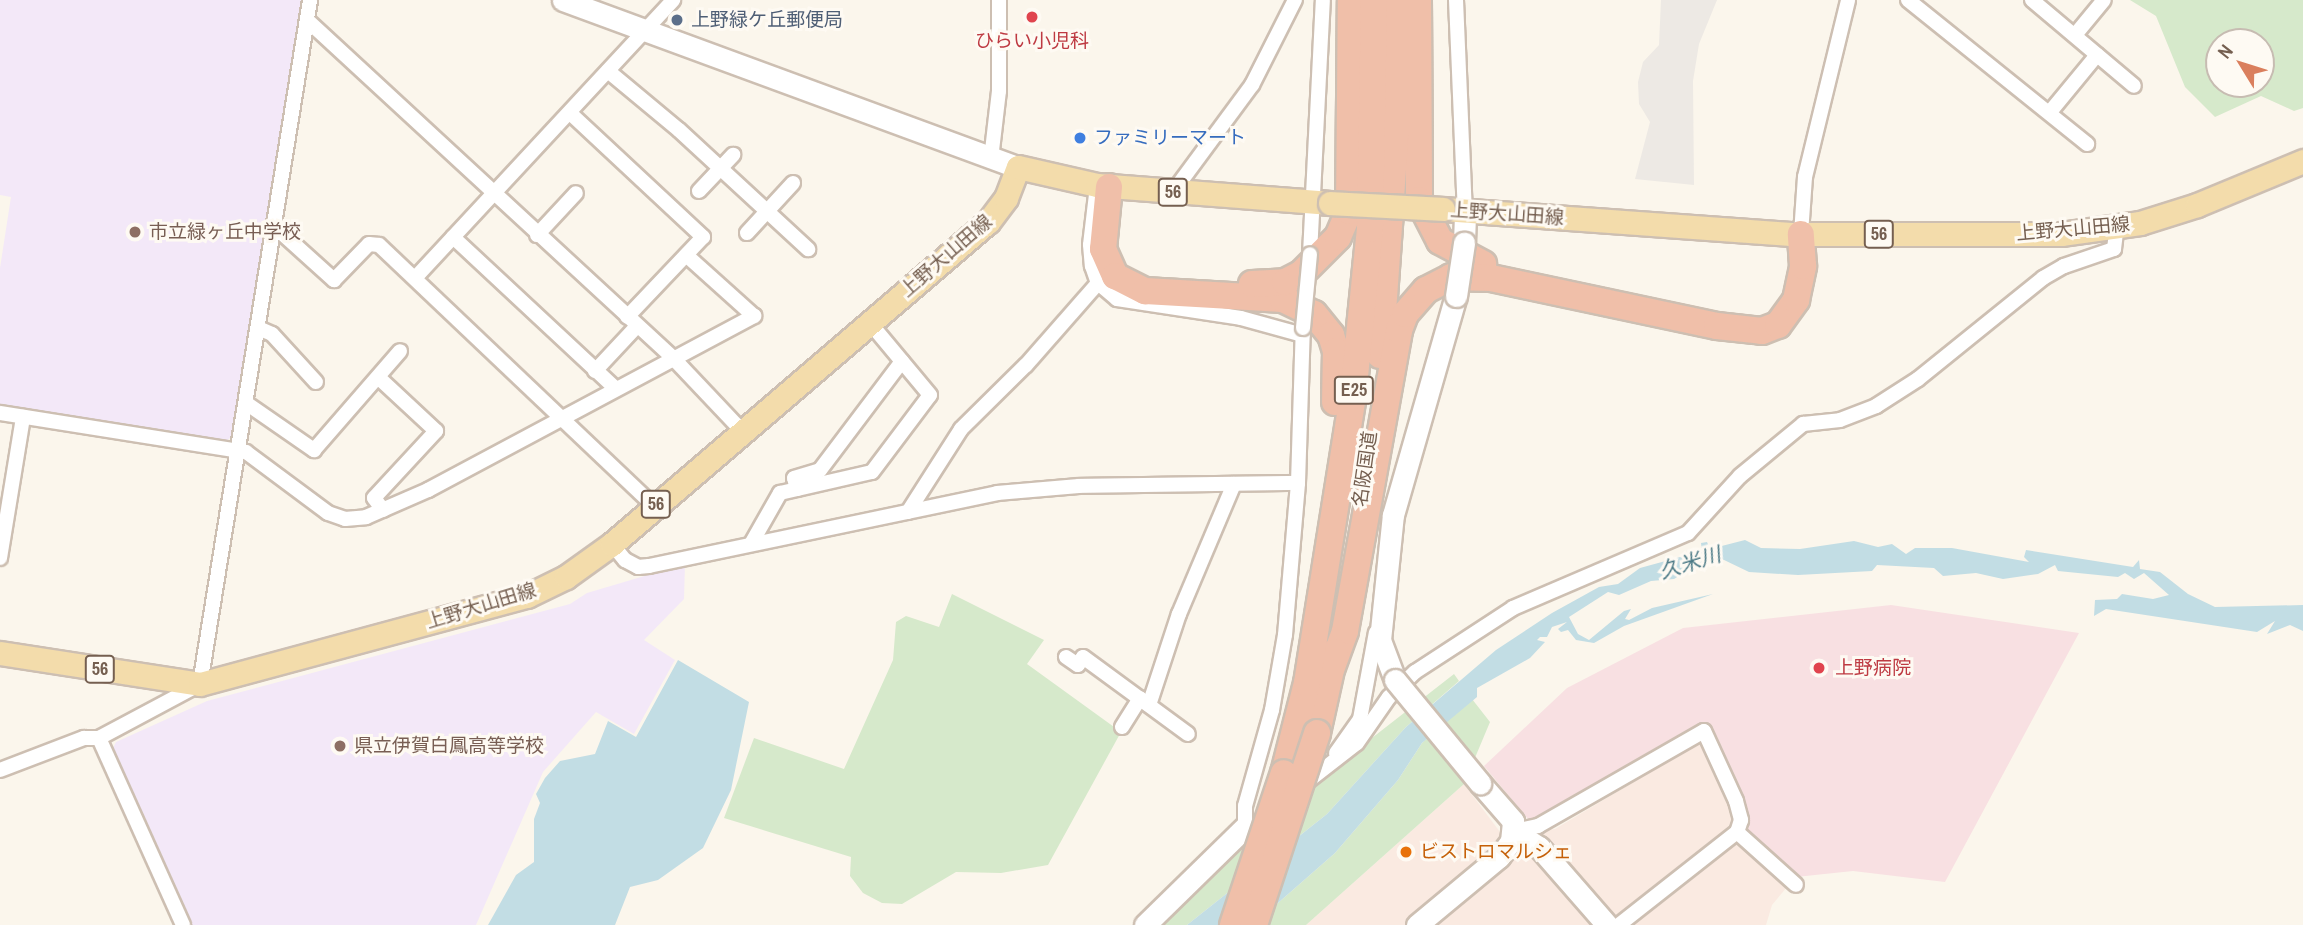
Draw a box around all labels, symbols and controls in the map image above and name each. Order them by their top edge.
marker: ひらい小児科 [1022,7,1042,27]
place label: 上野緑ケ丘郵便局 [691,9,843,31]
marker: 上野緑ケ丘郵便局 [669,12,685,28]
north arrow [2205,28,2275,98]
place label: ひらい小児科 [975,30,1089,52]
text: N [2211,39,2239,64]
place label: ファミリーマート [1094,127,1246,149]
marker: ファミリーマート [1072,130,1088,146]
road number: 56 [1157,177,1189,206]
street label: 上野大山田線 [1449,199,1565,229]
street label: 上野大山田線 [896,210,996,302]
street label: 上野大山田線 [2015,213,2131,245]
road number: 56 [1863,220,1895,248]
place label: 市立緑ヶ丘中学校 [149,221,301,243]
marker: 市立緑ヶ丘中学校 [127,224,143,240]
road number: E25 [1333,376,1375,404]
street label: 名阪国道 [1348,430,1382,508]
road number: 56 [640,490,672,518]
water label: 久米川 [1656,542,1724,584]
street label: 上野大山田線 [423,578,539,634]
road number: 56 [84,654,116,684]
place label: 上野病院 [1835,657,1911,679]
marker: 上野病院 [1809,658,1829,678]
place label: 県立伊賀白鳳高等学校 [354,735,544,757]
marker: 県立伊賀白鳳高等学校 [332,738,348,754]
place label: ビストロマルシェ [1420,841,1572,863]
marker: ビストロマルシェ [1398,844,1414,860]

